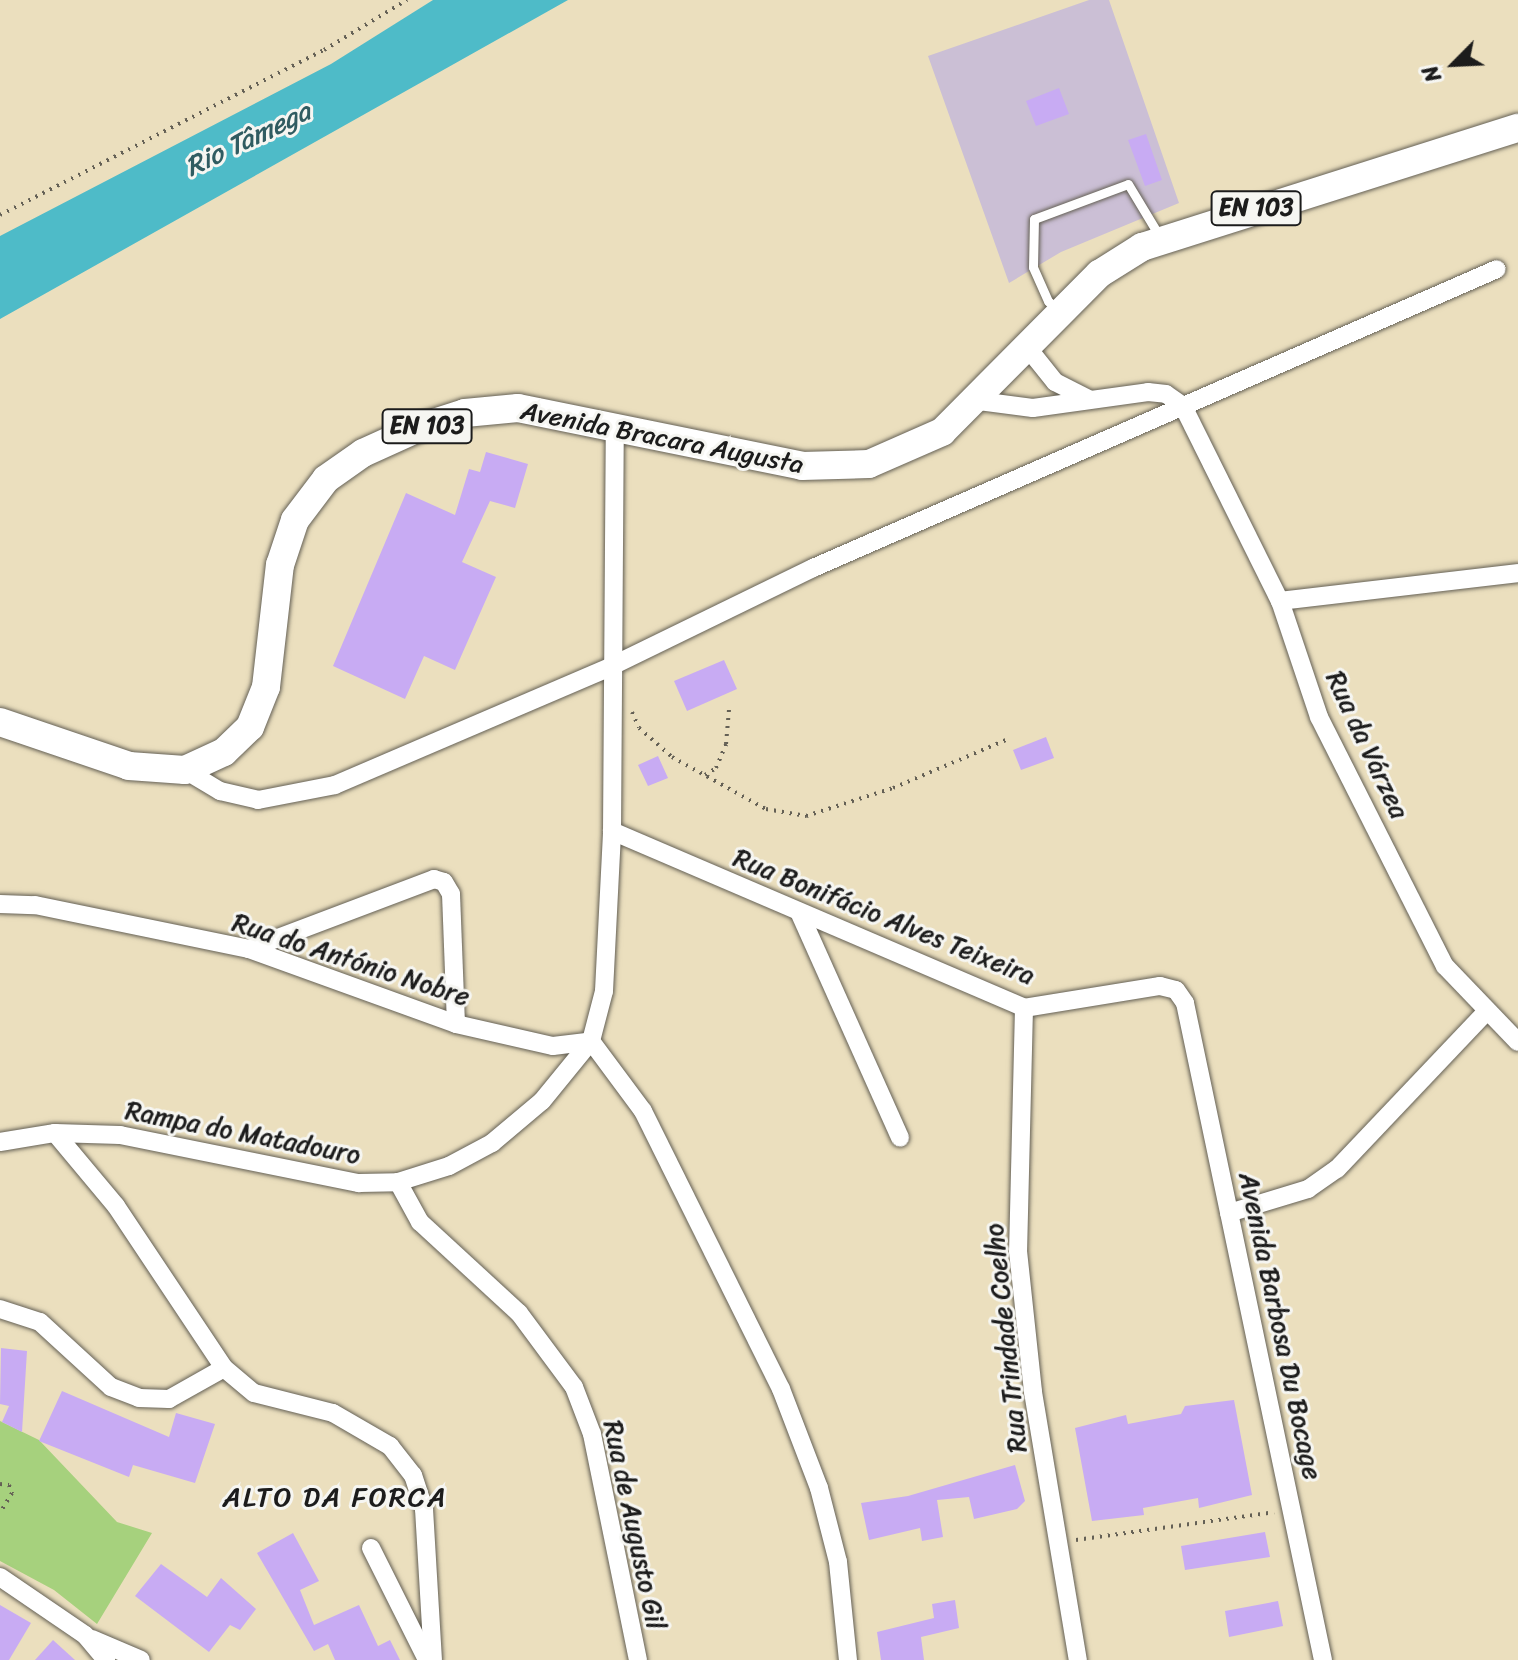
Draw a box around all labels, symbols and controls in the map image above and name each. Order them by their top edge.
north arrow [1414,24,1494,104]
text: N [1411,59,1453,89]
water label: Rio Tâmega [179,94,317,184]
road number: EN 103 [1210,188,1302,228]
street label: Avenida Bracara Augusta [518,395,806,481]
road number: EN 103 [381,406,473,446]
street label: Rua da Várzea [1319,666,1415,824]
street label: Rua Bonifácio Alves Teixeira [729,842,1039,992]
street label: Rua do António Nobre [227,907,475,1013]
street label: Rampa do Matadouro [123,1095,363,1171]
street label: Avenida Barbosa Du Bocage [1232,1170,1328,1482]
street label: Rua Trindade Coelho [978,1222,1034,1454]
street label: Rua de Augusto Gil [596,1417,672,1633]
district label: ALTO DA FORCA [223,1480,447,1514]

